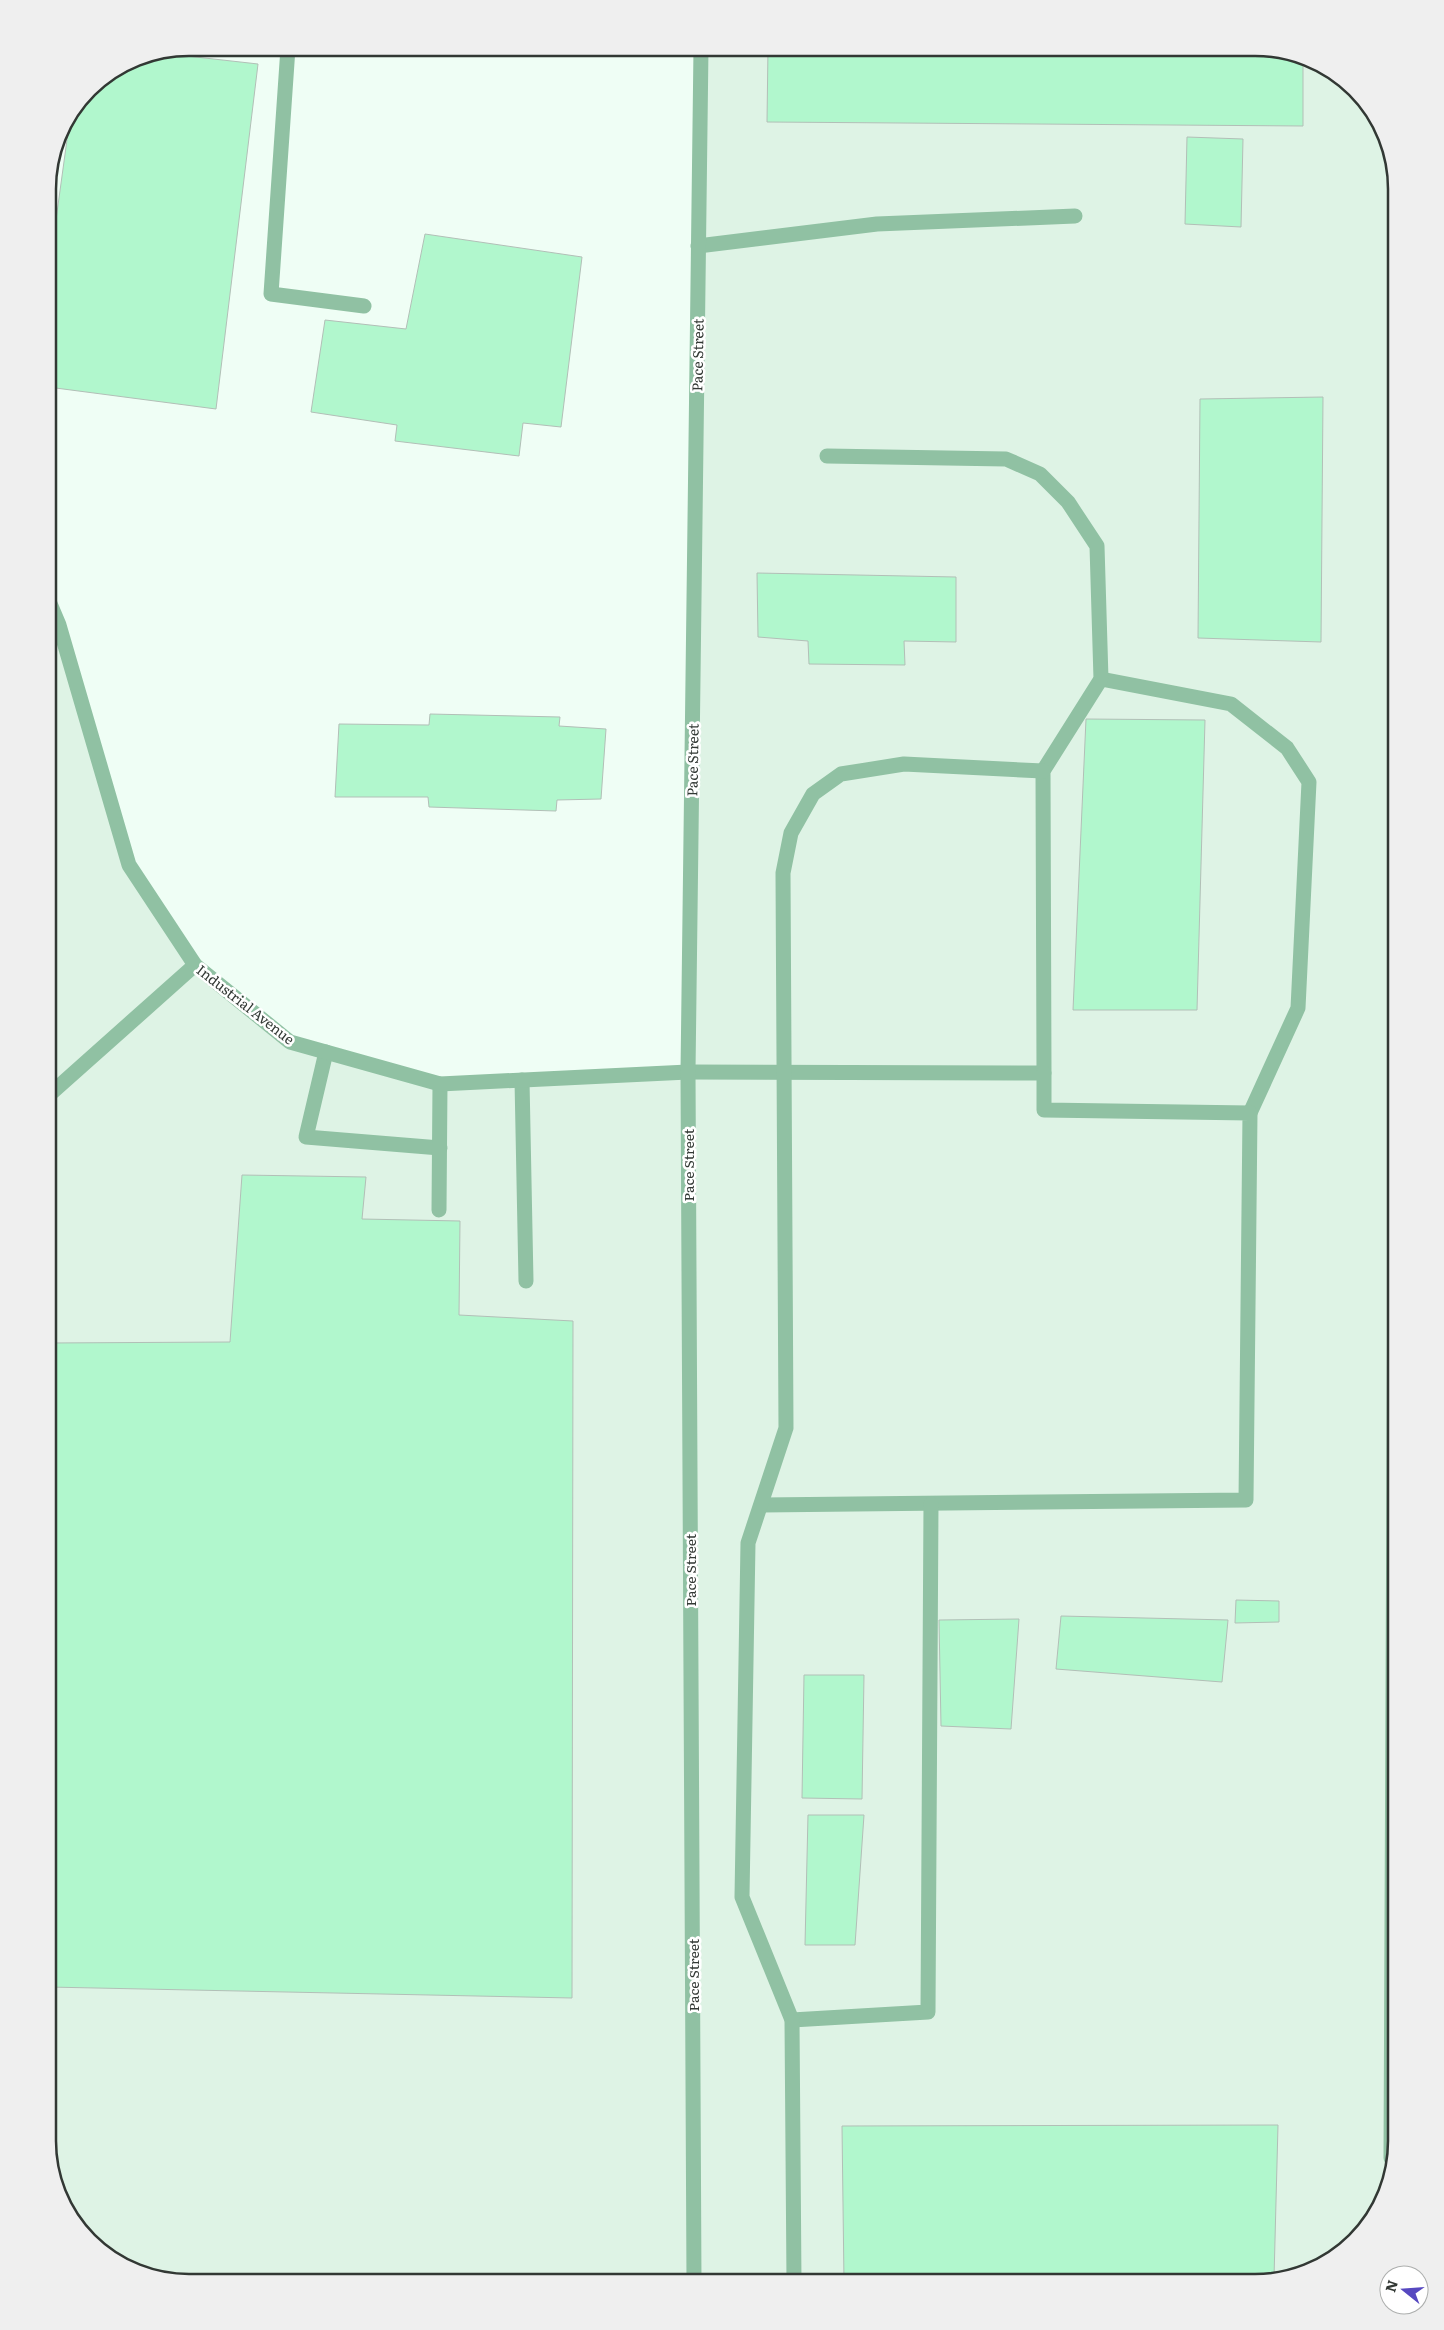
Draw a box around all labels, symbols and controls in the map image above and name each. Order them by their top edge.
street label: Pace Street [686,318,708,392]
street label: Pace Street [681,723,703,797]
street label: Industrial Avenue [193,959,299,1049]
street label: Pace Street [678,1128,698,1201]
street label: Pace Street [680,1533,700,1606]
street label: Pace Street [683,1938,703,2011]
north arrow [1379,2265,1429,2315]
text: N [1379,2277,1402,2294]

